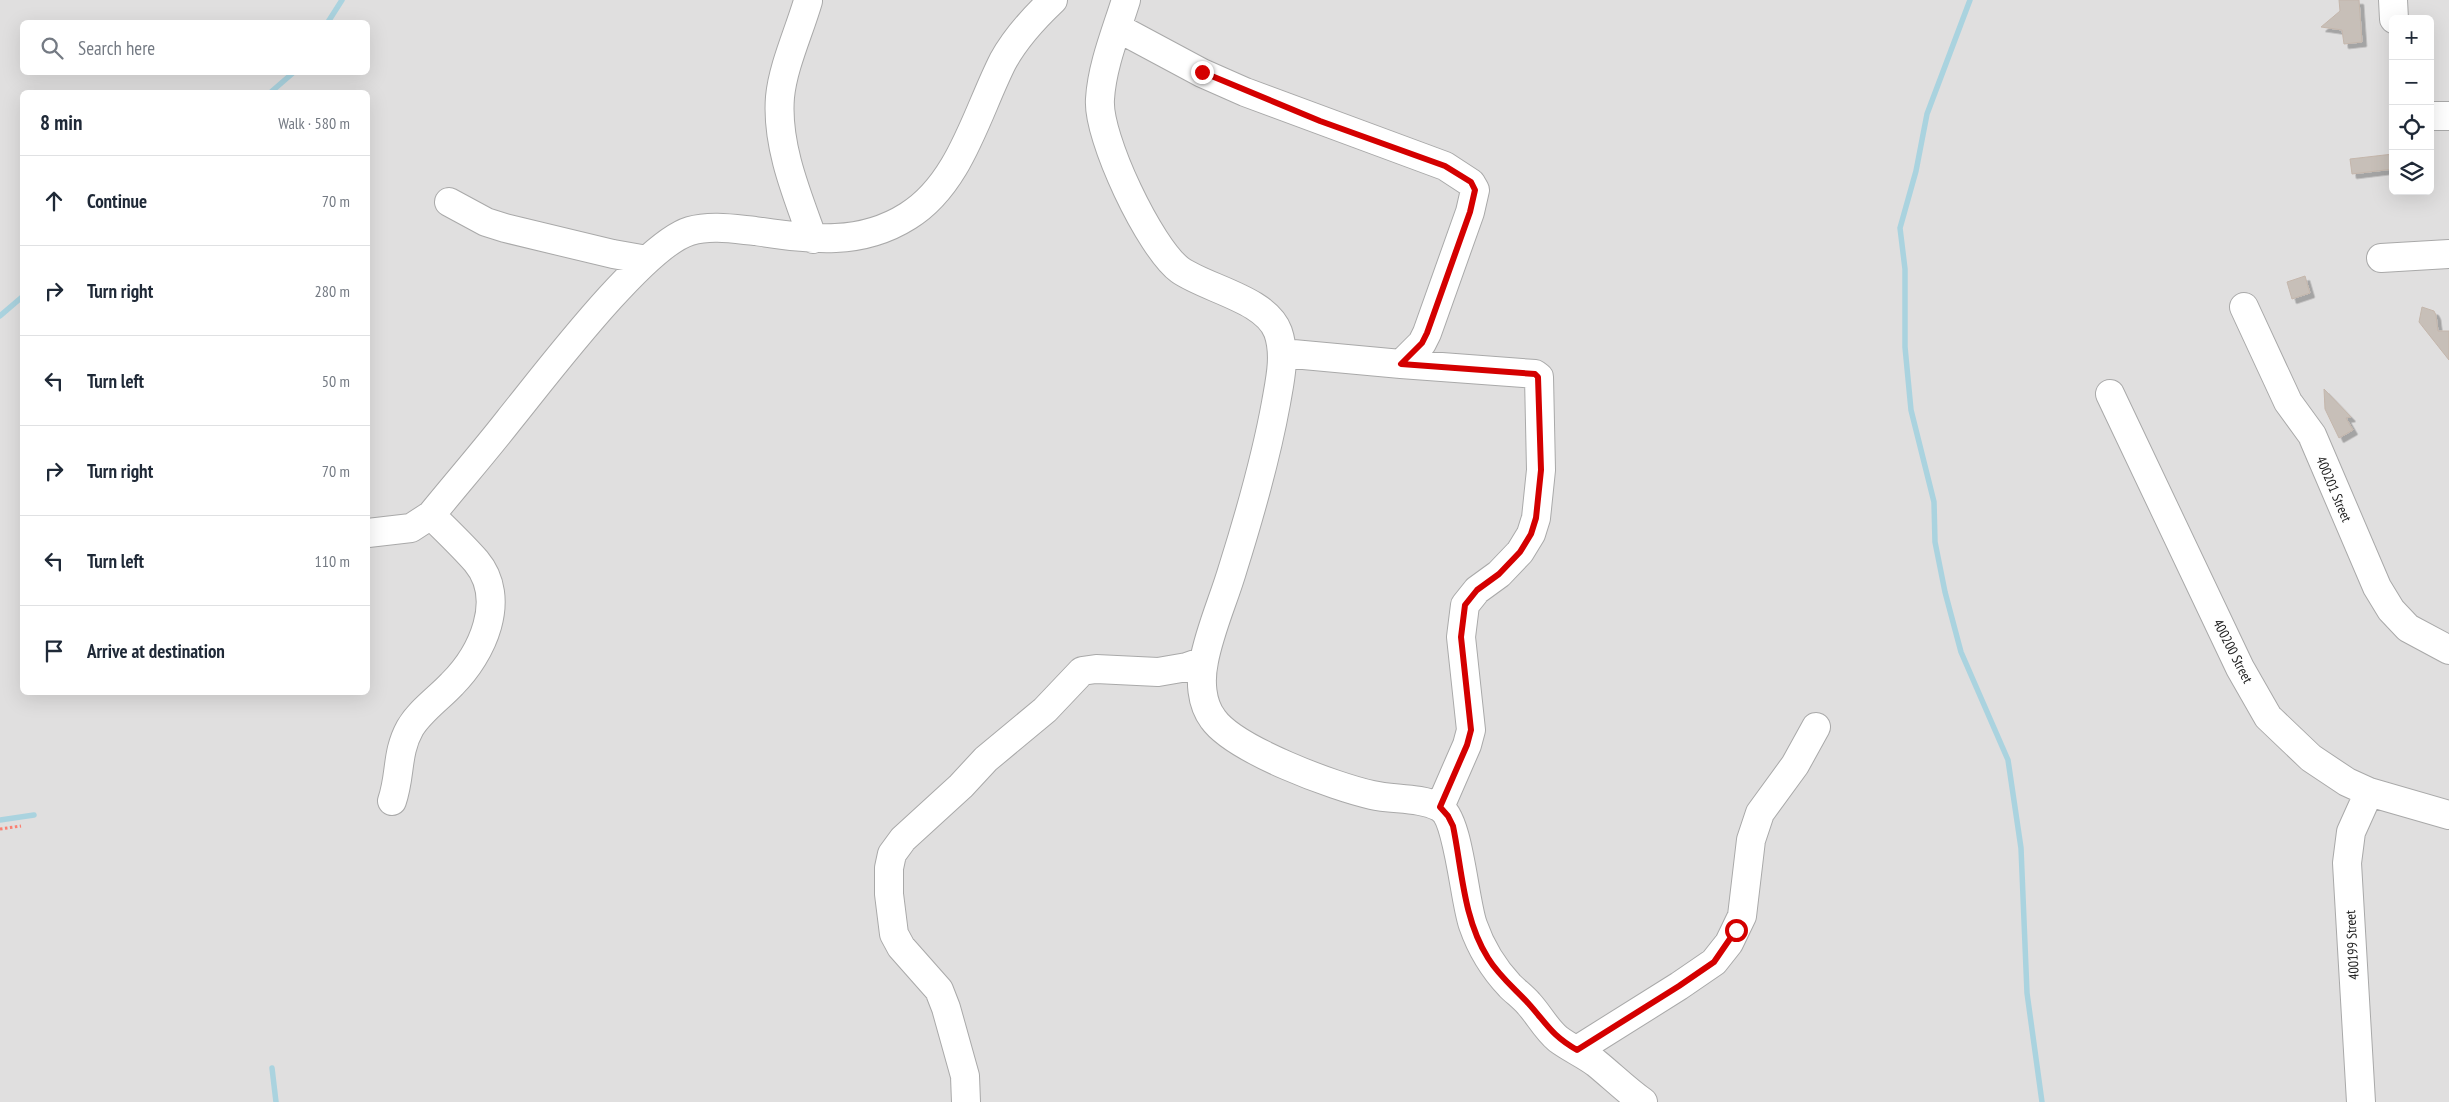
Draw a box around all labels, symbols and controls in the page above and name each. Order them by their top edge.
map controls [2389,15,2434,195]
button: + [2389,15,2434,60]
search box [20,20,370,75]
icon: search [38,34,66,62]
text: Search here [78,36,155,60]
button: − [2389,60,2434,105]
route end [1191,61,1214,84]
button: locate [2389,105,2434,150]
text: 8 min [40,109,82,136]
text: Walk · 580 m [278,113,350,133]
button: layers [2389,150,2434,195]
icon: ahead [40,187,68,215]
text: Continue [87,189,147,213]
text: 70 m [322,191,350,211]
icon: right [40,277,68,305]
text: Turn right [87,279,153,303]
text: 280 m [315,281,350,301]
icon: left [40,367,68,395]
text: Turn left [87,369,144,393]
text: 50 m [322,371,350,391]
street label: 400201 Street [2312,453,2356,525]
icon: right [40,457,68,485]
text: Turn right [87,459,153,483]
text: 70 m [322,461,350,481]
icon: left [40,547,68,575]
text: Turn left [87,549,144,573]
text: 110 m [315,551,350,571]
street label: 400200 Street [2209,616,2257,686]
icon: arrive [40,637,68,665]
text: Arrive at destination [87,639,225,663]
street label: 400199 Street [2341,910,2363,980]
route start [1725,919,1748,942]

